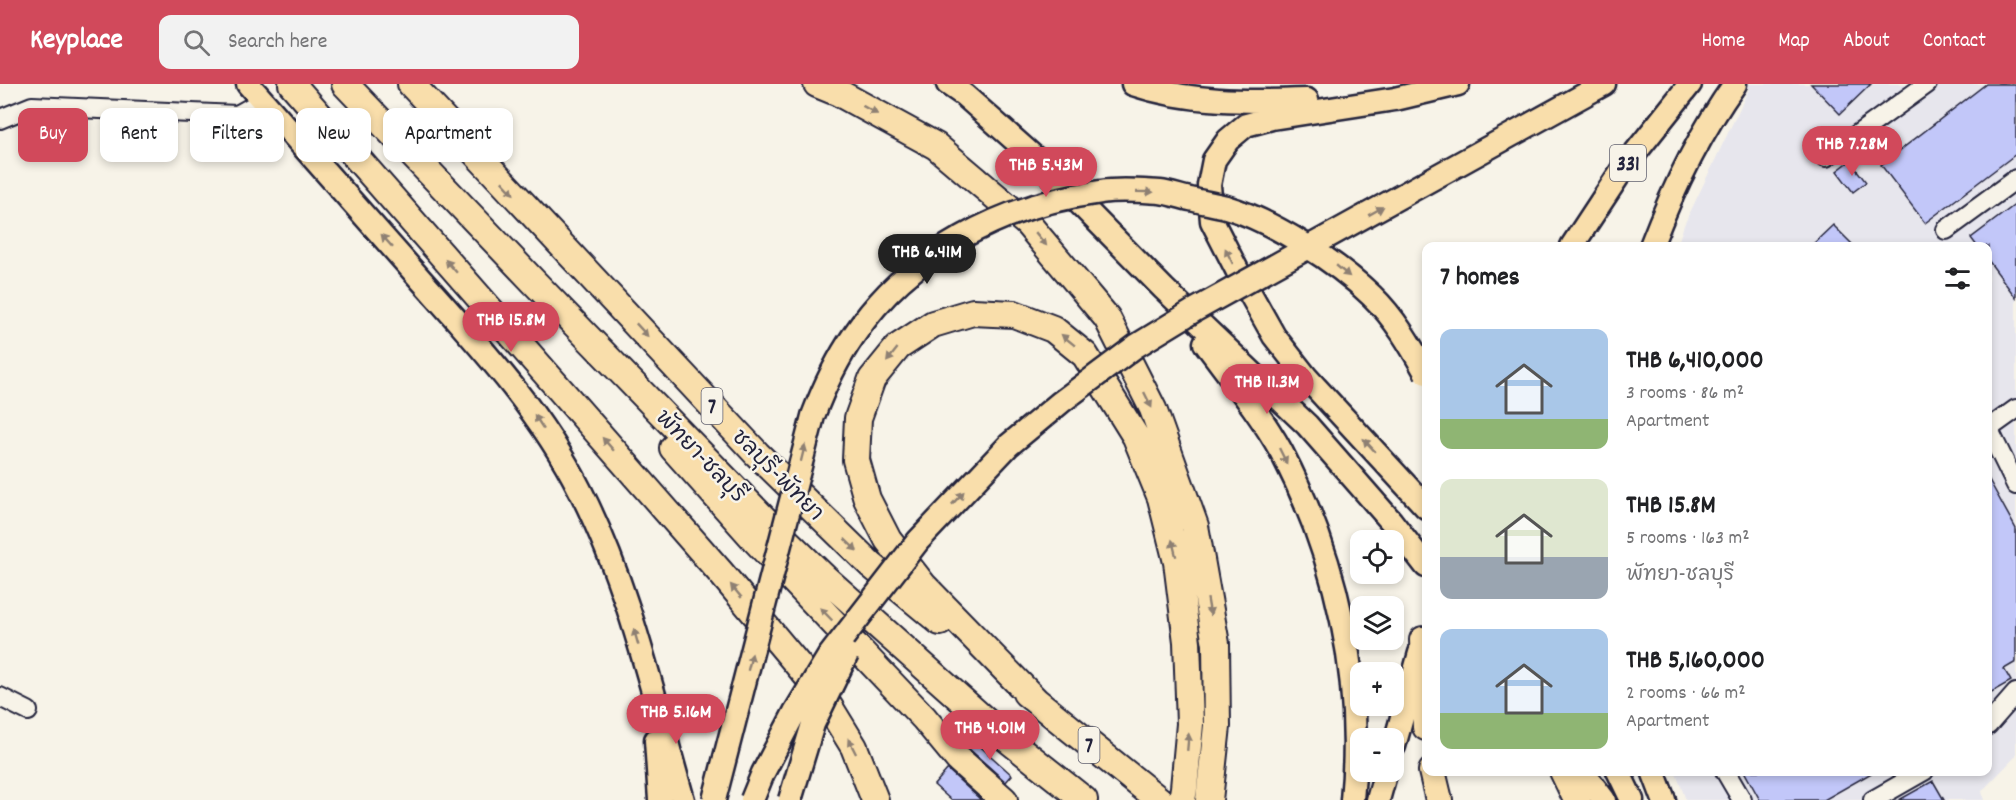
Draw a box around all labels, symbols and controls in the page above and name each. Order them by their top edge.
search box [159,15,579,69]
text: Keyplace [30,22,123,62]
icon: search [180,26,213,59]
text: Search here [228,27,327,58]
text: Home [1701,27,1745,57]
text: Map [1778,27,1810,57]
text: About [1843,27,1890,57]
text: Contact [1923,27,1986,57]
one-way arrow [862,105,879,115]
chip: Buy [18,108,88,162]
chip: Rent [100,108,178,162]
chip: Filters [190,108,284,162]
chip: New [296,108,371,162]
chip: Apartment [383,108,513,162]
pin: THB 7.28M [1783,126,1921,177]
text: THB 7.28M [1816,131,1888,159]
road number: 331 [1610,145,1646,181]
pin: THB 5.43M [977,147,1115,198]
text: THB 5.43M [1009,152,1083,180]
one-way arrow [501,181,515,195]
one-way arrow [1136,187,1155,197]
one-way arrow [1367,206,1384,216]
one-way arrow [1034,231,1047,247]
one-way arrow [381,234,394,249]
pin: THB 6.41M [858,234,996,285]
text: THB 6.41M [892,239,962,267]
one-way arrow [1225,247,1234,264]
one-way arrow [444,258,458,273]
text: 7 homes [1440,260,1520,297]
icon: filters [1941,262,1974,295]
one-way arrow [1335,265,1351,278]
pin: THB 15.8M [442,302,580,353]
text: THB 15.8M [477,307,546,335]
one-way arrow [634,323,648,337]
one-way arrow [1060,335,1075,347]
text: THB 6,410,000 [1626,343,1764,380]
one-way arrow [886,347,898,362]
icon: home [1488,353,1560,425]
pin: THB 11.3M [1198,364,1336,415]
text: THB 11.3M [1235,369,1299,397]
text: 3 rooms · 86 m² [1626,380,1744,408]
road number: 7 [702,388,722,424]
one-way arrow [1144,392,1153,409]
street label: พัทยา-ชลบุรี [647,403,753,511]
text: Apartment [1626,408,1709,436]
one-way arrow [534,414,545,430]
street label: ชลบุรี-พัทยา [723,423,830,530]
one-way arrow [602,437,615,452]
one-way arrow [1363,438,1377,452]
one-way arrow [799,444,809,462]
one-way arrow [1278,448,1287,465]
text: THB 15.8M [1626,488,1716,525]
one-way arrow [951,491,965,506]
icon: home [1488,503,1560,575]
text: 5 rooms · 163 m² [1626,525,1750,553]
map controls [1350,530,1404,782]
button: locate [1350,530,1404,584]
one-way arrow [843,538,857,552]
one-way arrow [1168,539,1178,557]
text: พัทยา-ชลบุรี [1626,562,1734,590]
one-way arrow [730,584,743,599]
button: layers [1350,596,1404,650]
one-way arrow [1205,597,1214,616]
one-way arrow [819,607,833,621]
one-way arrow [631,628,640,646]
text: THB 5,160,000 [1626,643,1765,680]
one-way arrow [745,653,755,671]
icon: home [1488,653,1560,725]
button: + [1350,662,1404,716]
text: 2 rooms · 66 m² [1626,680,1746,708]
pin: THB 5.16M [607,694,745,745]
text: THB 5.16M [641,699,711,727]
text: Apartment [1626,708,1709,736]
pin: THB 4.01M [921,710,1059,761]
text: THB 4.01M [955,715,1025,743]
road number: 7 [1078,727,1100,763]
button: − [1350,728,1404,782]
one-way arrow [1183,732,1193,751]
one-way arrow [848,738,857,755]

